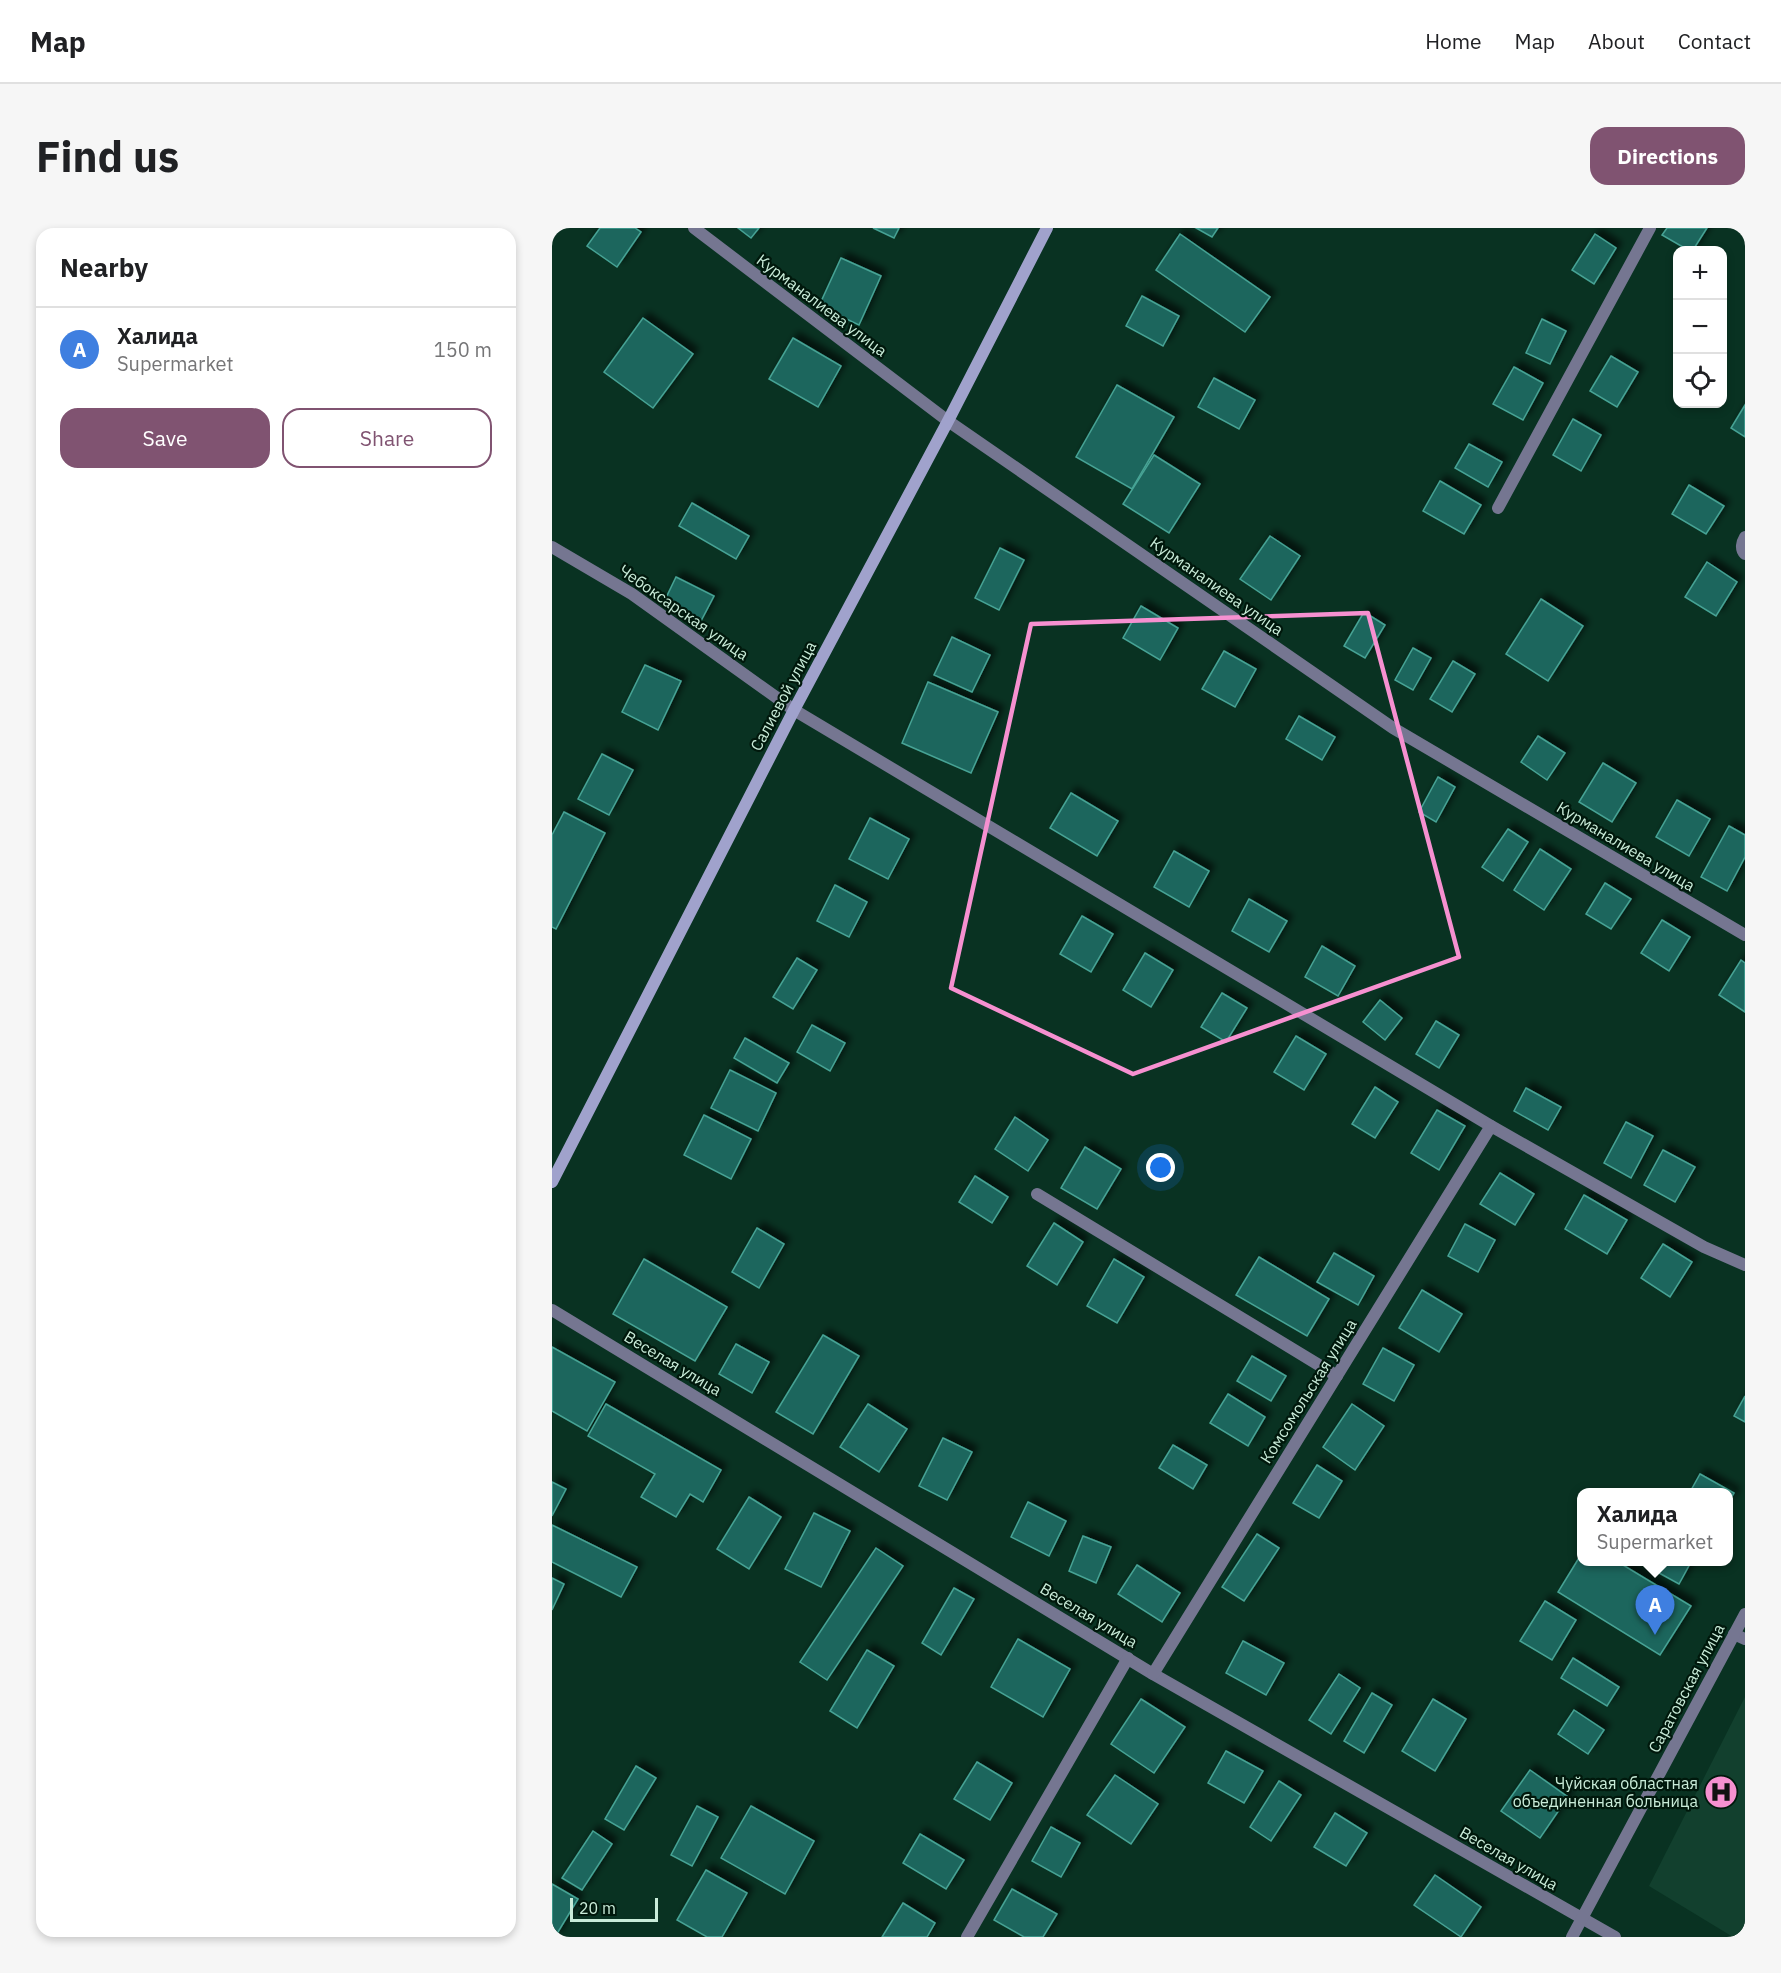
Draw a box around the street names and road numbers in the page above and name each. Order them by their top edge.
street label: Курманалиева улица [753,249,891,361]
street label: Курманалиева улица [1147,533,1288,640]
street label: Чебоксарская улица [615,560,753,664]
street label: Салиевой улица [746,637,821,754]
street label: Курманалиева улица [1553,797,1699,895]
street label: Комсомольская улица [1255,1315,1361,1467]
street label: Веселая улица [621,1326,726,1400]
street label: Веселая улица [1037,1578,1142,1652]
street label: Саратовская улица [1644,1620,1729,1756]
street label: Веселая улица [1456,1822,1562,1894]

